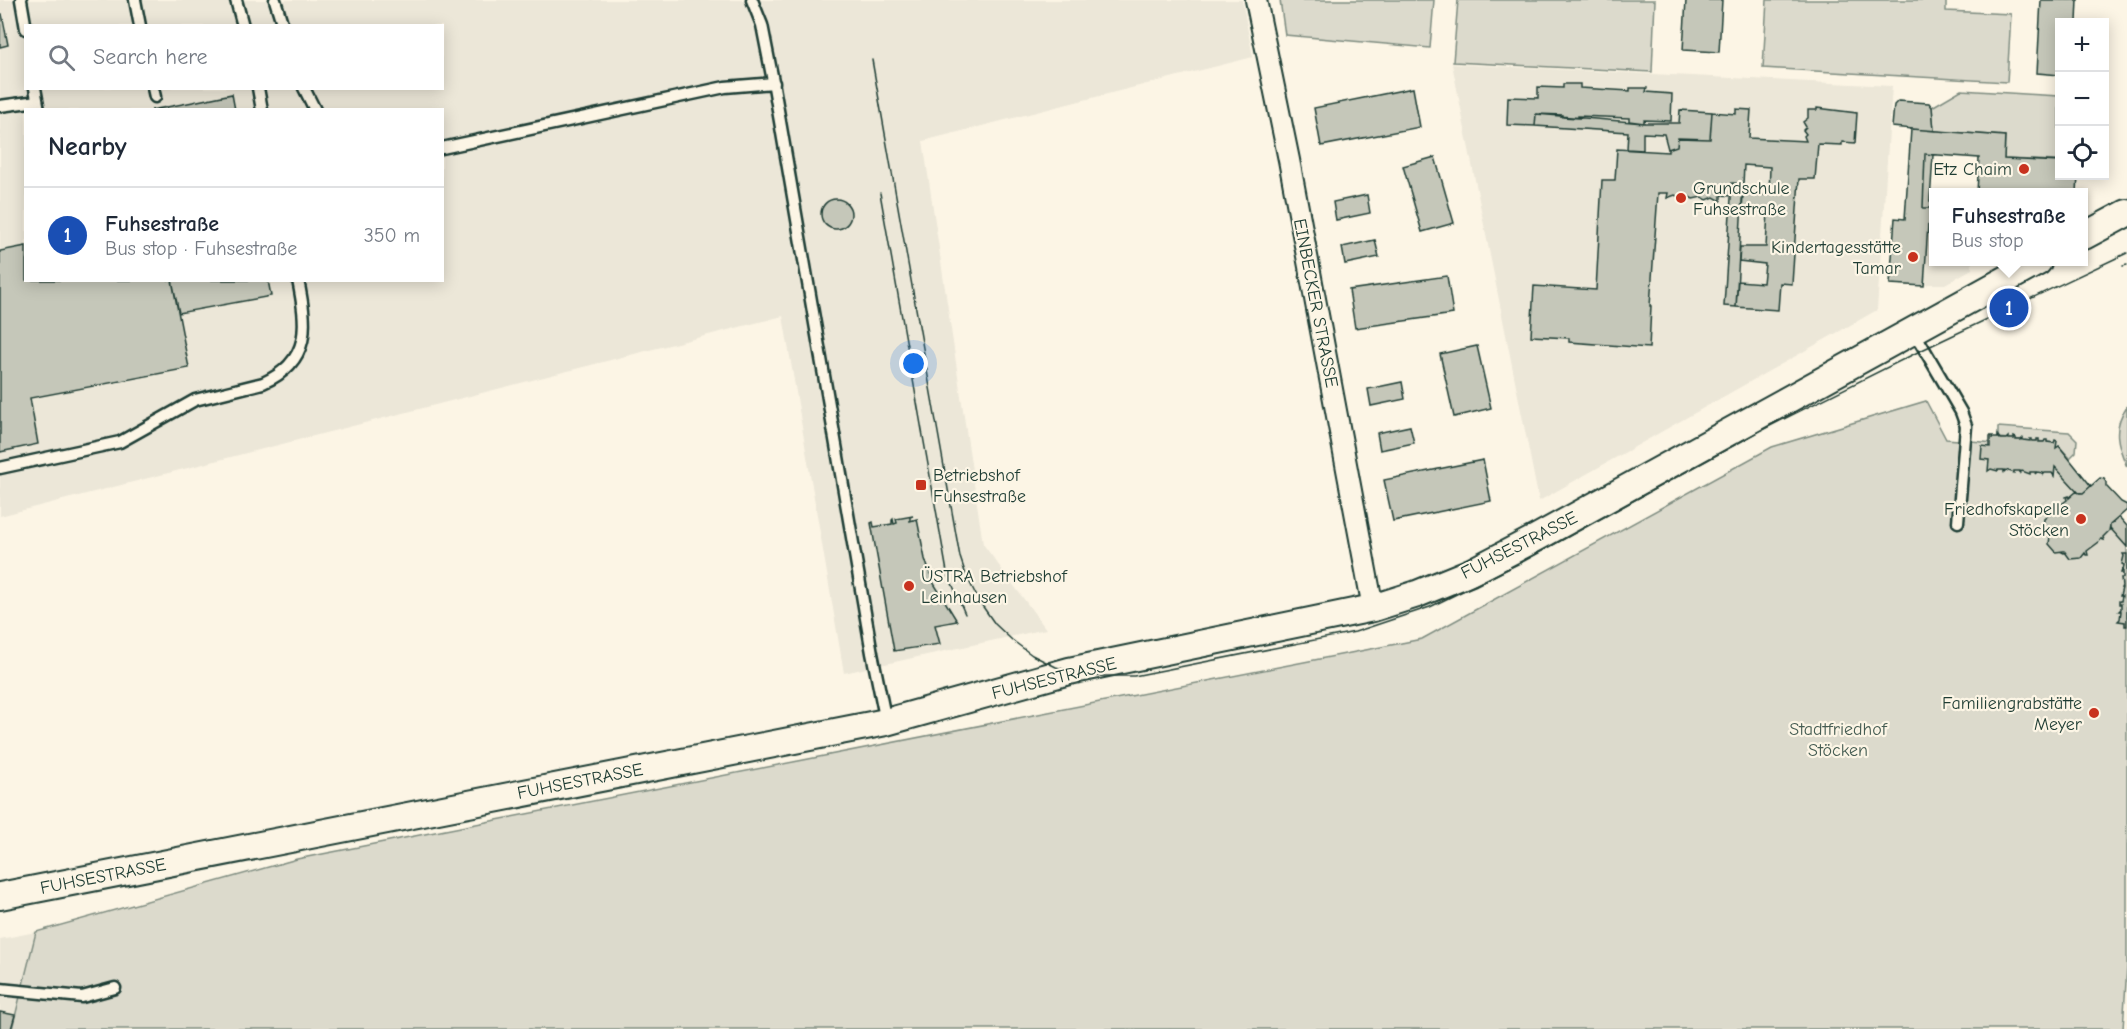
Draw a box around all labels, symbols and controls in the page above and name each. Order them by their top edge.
map controls [2055,18,2109,180]
button: + [2055,18,2109,72]
search box [24,24,444,90]
icon: search [45,41,78,74]
text: Search here [93,44,208,70]
button: − [2055,72,2109,126]
button: locate [2055,126,2109,180]
text: Nearby [48,132,127,162]
place label: Etz Chaim [1933,159,2012,180]
marker: Etz Chaim [2017,162,2031,176]
place label: Grundschule Fuhsestraße [1693,178,1790,220]
popup [1929,188,2088,266]
marker: Grundschule Fuhsestraße [1674,191,1688,205]
text: Fuhsestraße [1951,203,2066,229]
text: Fuhsestraße [105,211,219,237]
street label: EINBECKER STRASSE [1289,217,1342,389]
text: 1 [64,224,71,247]
text: 350 m [364,224,420,247]
text: Bus stop [1951,229,2024,252]
text: Bus stop · Fuhsestraße [105,237,297,260]
place label: Kindertagesstätte Tamar [1771,237,1902,279]
marker: Kindertagesstätte Tamar [1906,250,1920,264]
pin: 1 [1990,286,2028,330]
your location [899,349,928,378]
place label: Betriebshof Fuhsestraße [933,465,1026,507]
marker: Betriebshof Fuhsestraße [914,478,928,492]
place label: Friedhofskapelle Stöcken [1944,499,2069,541]
street label: FUHSESTRASSE [1457,507,1581,584]
marker: Friedhofskapelle Stöcken [2074,512,2088,526]
place label: ÜSTRA Betriebshof Leinhausen [921,566,1068,608]
marker: ÜSTRA Betriebshof Leinhausen [902,579,916,593]
street label: FUHSESTRASSE [990,653,1119,704]
place label: Familiengrabstätte Meyer [1942,693,2083,735]
marker: Familiengrabstätte Meyer [2087,706,2101,720]
park label: Stadtfriedhof Stöcken [1789,719,1888,761]
street label: FUHSESTRASSE [515,759,645,804]
street label: FUHSESTRASSE [38,854,168,899]

